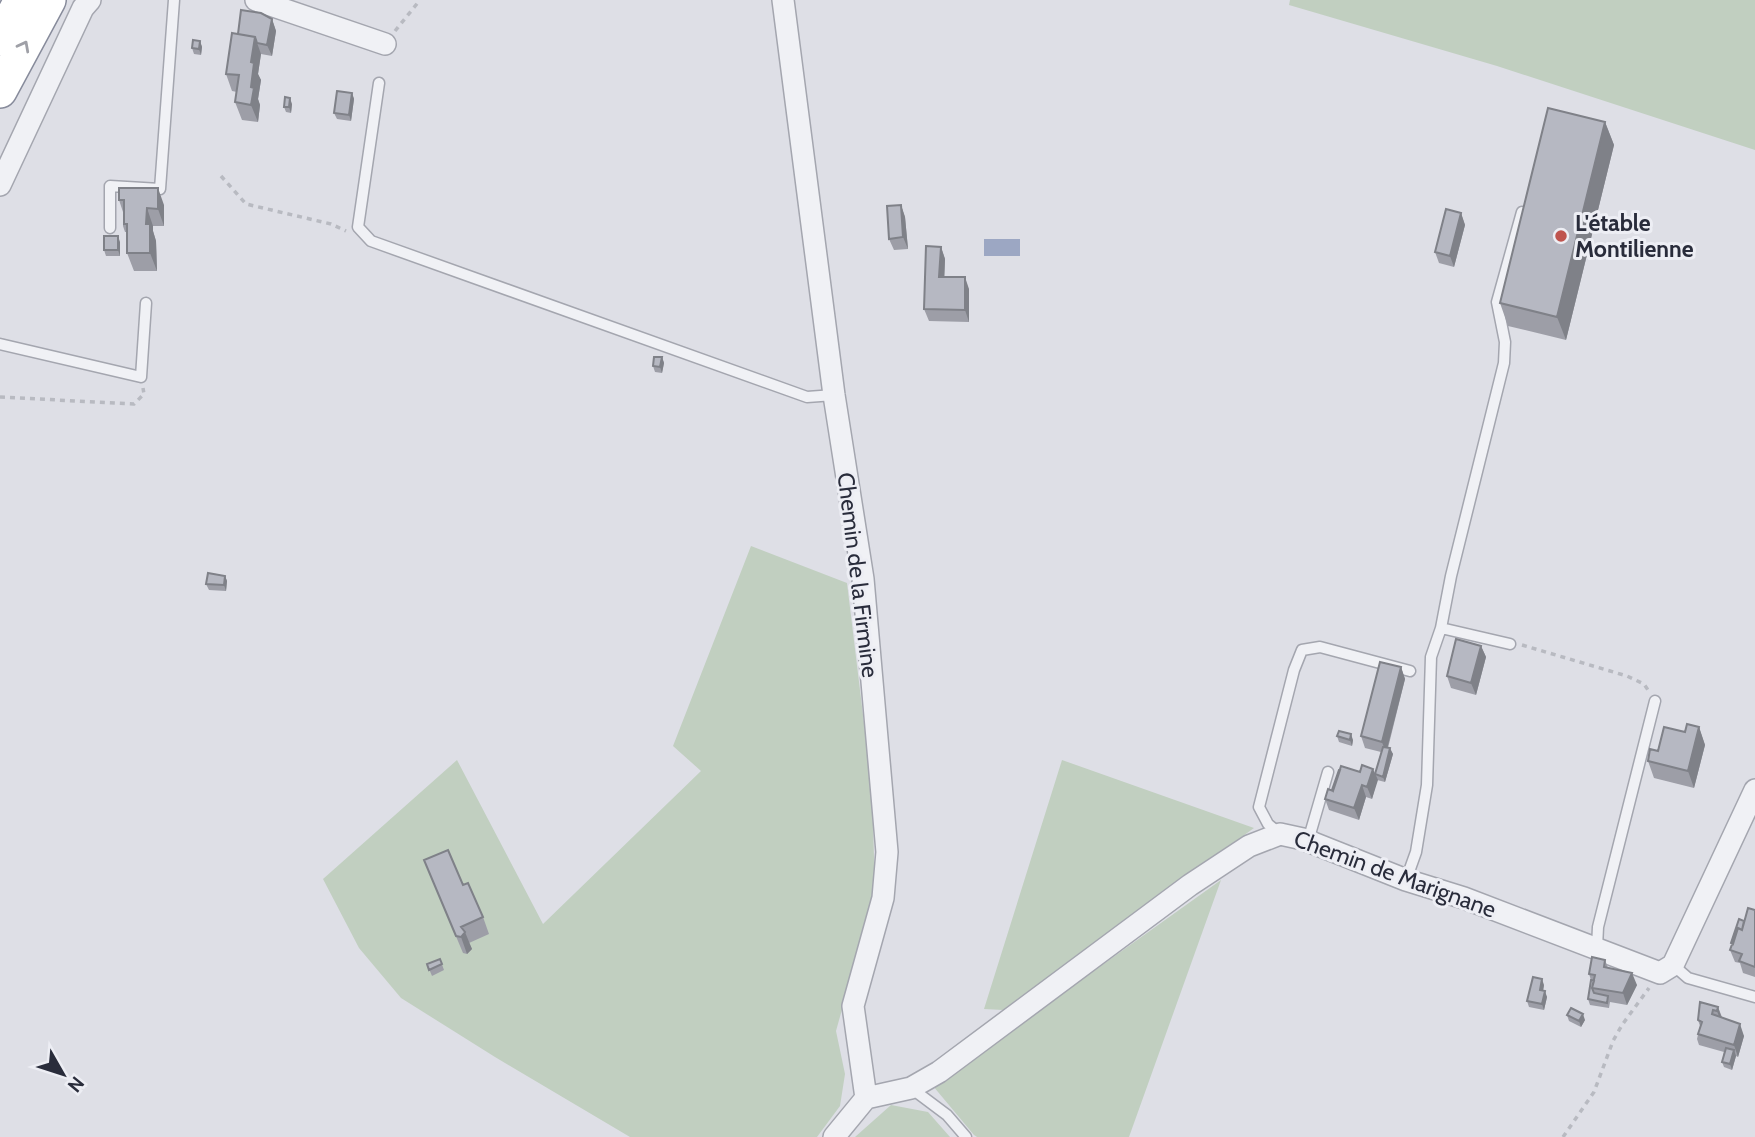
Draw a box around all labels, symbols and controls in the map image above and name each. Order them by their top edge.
one-way arrow [16,40,30,53]
place label: L'étable Montilienne [1575,209,1694,263]
marker: L'étable Montilienne [1553,228,1569,244]
street label: Chemin de la Firmine [832,471,885,679]
street label: Chemin de Marignane [1290,824,1500,924]
north arrow [28,1039,98,1109]
text: N [63,1072,89,1097]

